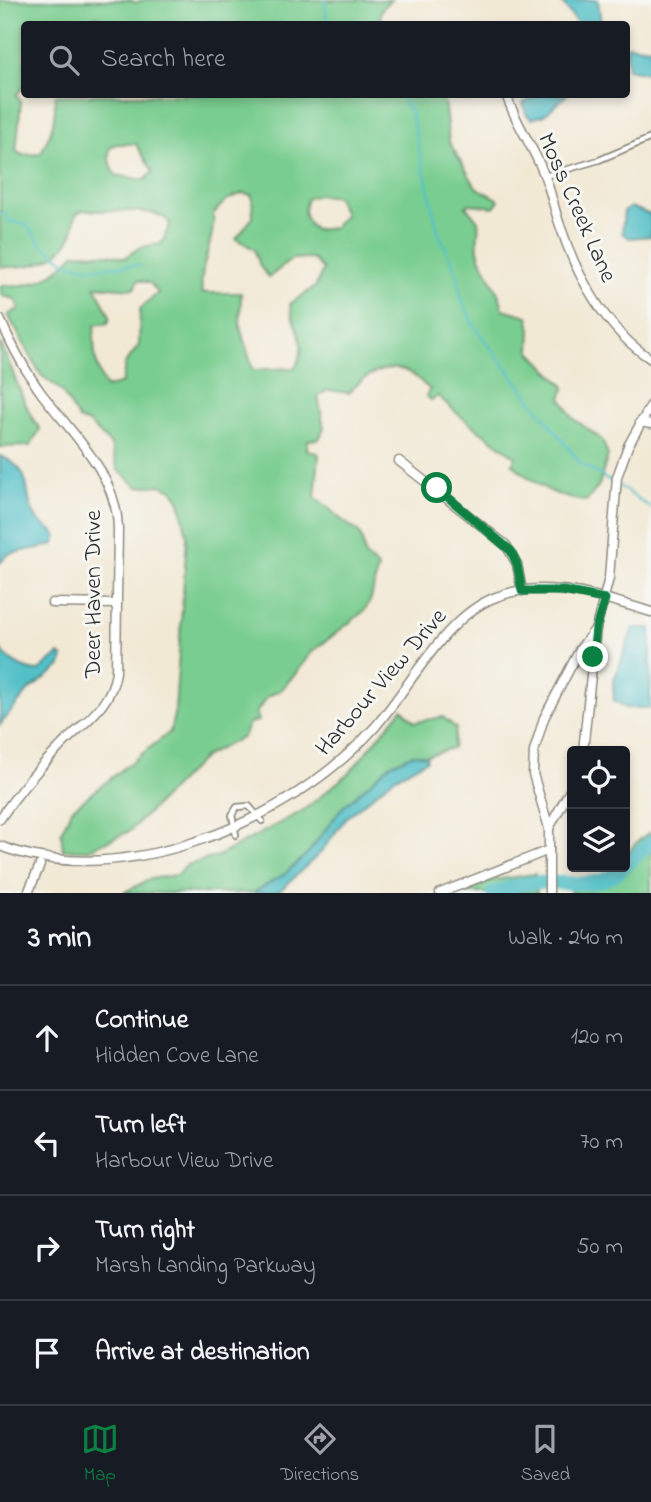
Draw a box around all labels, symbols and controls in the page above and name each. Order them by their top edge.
search box [21,21,630,98]
icon: search [45,41,83,79]
text: Search here [101,41,226,79]
street label: Moss Creek Lane [527,128,625,289]
route start [421,472,452,503]
street label: Deer Haven Drive [77,510,112,679]
street label: Harbour View Drive [308,601,456,765]
route end [577,641,608,672]
map controls [567,746,630,872]
button: locate [567,746,630,809]
button: layers [567,809,630,872]
text: 3 min [28,917,91,961]
text: Walk · 240 m [508,922,623,955]
text: Continue [95,1002,188,1040]
icon: ahead [28,1019,66,1057]
text: 120 m [571,1021,623,1054]
text: Hidden Cove Lane [95,1040,259,1073]
text: Turn left [95,1107,186,1145]
icon: left [28,1124,66,1162]
text: 70 m [580,1126,623,1159]
text: Harbour View Drive [95,1145,273,1178]
text: Turn right [95,1212,195,1250]
icon: right [28,1229,66,1267]
text: 50 m [576,1231,623,1264]
text: Marsh Landing Parkway [95,1250,316,1283]
icon: arrive [28,1334,66,1372]
text: Arrive at destination [95,1334,310,1372]
tab: Map [81,1420,119,1489]
tab: Directions [280,1420,359,1489]
tab: Saved [521,1420,570,1489]

